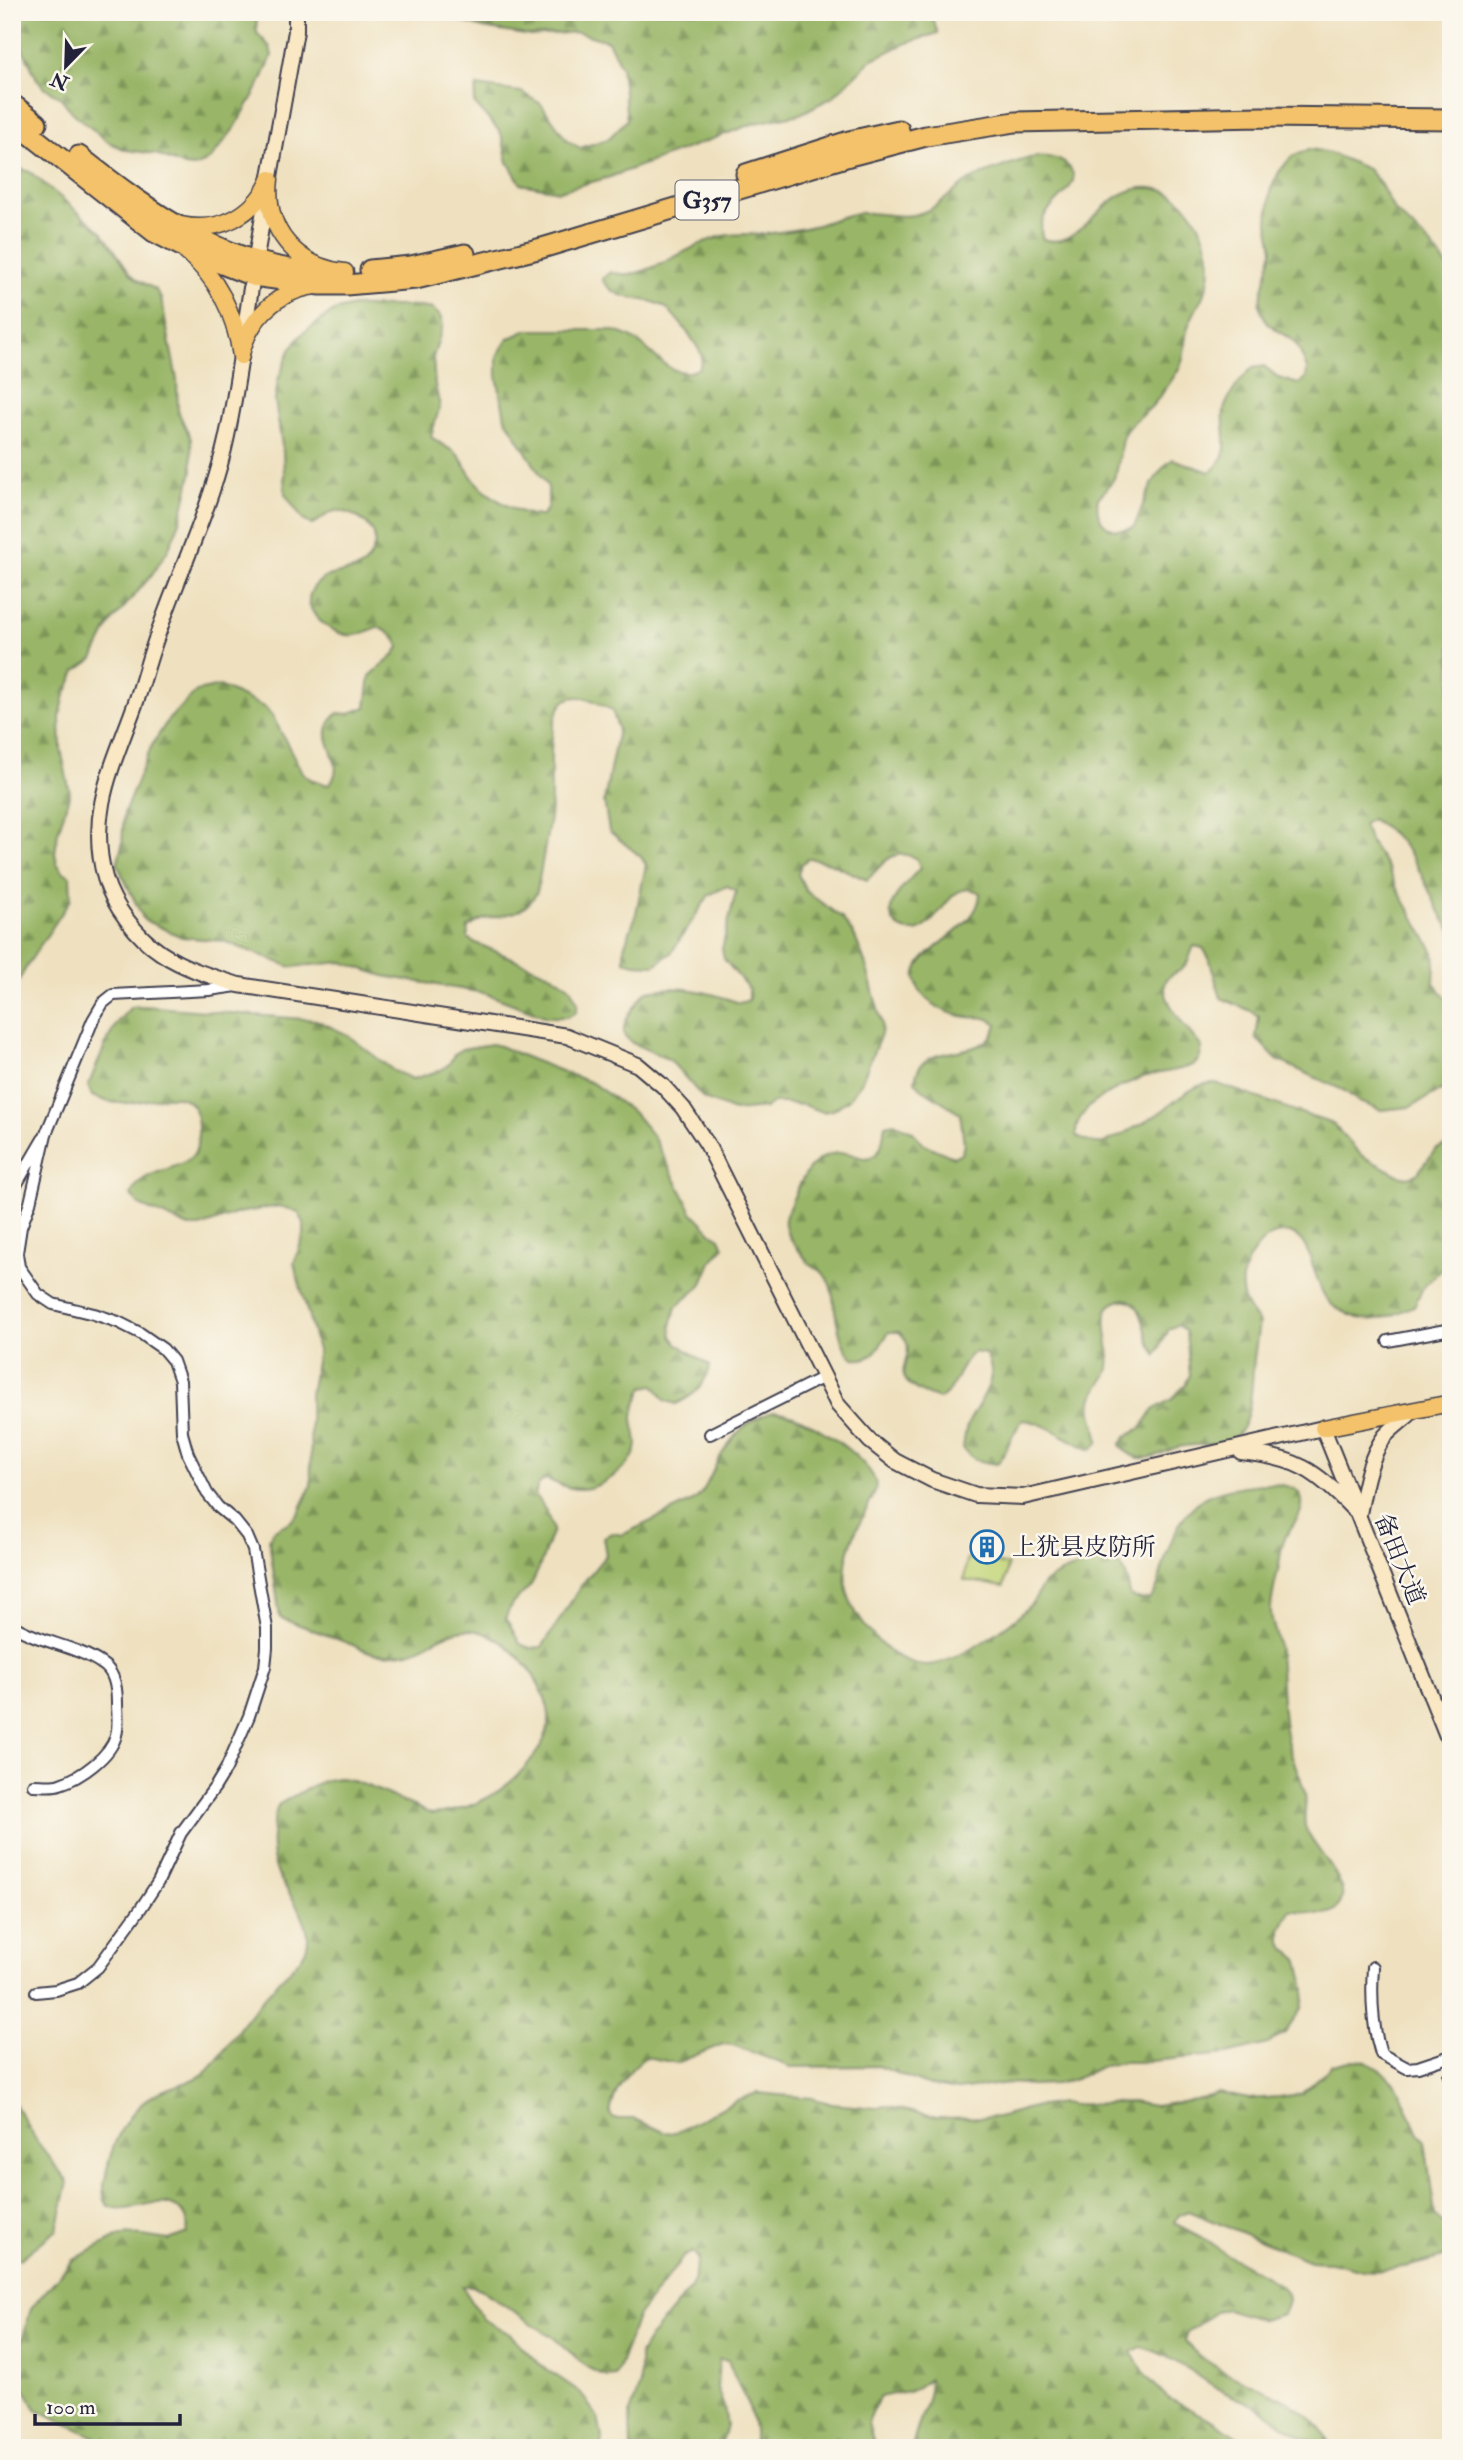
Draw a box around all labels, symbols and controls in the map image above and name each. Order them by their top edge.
north arrow [32,32,102,102]
text: N [46,66,73,95]
road number: G357 [676,181,738,220]
street label: 备田大道 [1367,1509,1432,1609]
building icon: 上犹县皮防所 [968,1528,1006,1566]
place label: 上犹县皮防所 [1012,1532,1156,1563]
scale bar [35,2383,180,2427]
text: 100 m [46,2394,96,2421]

